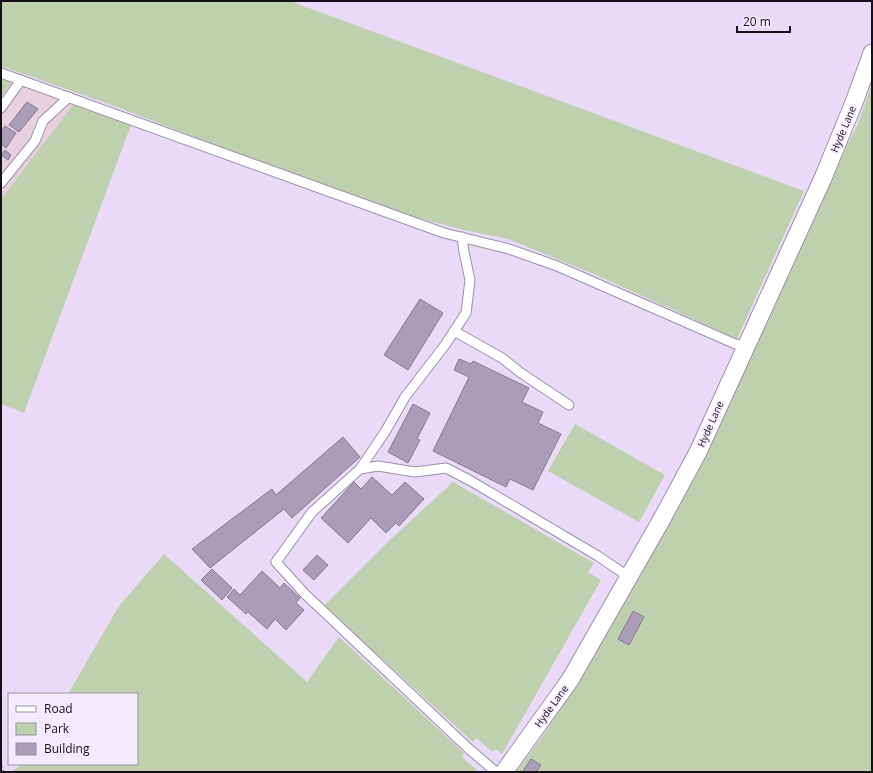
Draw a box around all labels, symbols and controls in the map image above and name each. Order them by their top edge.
scale bar [737,8,790,34]
text: 20 m [743,13,771,30]
street label: Hyde Lane [827,103,859,154]
street label: Hyde Lane [694,398,727,449]
street label: Hyde Lane [531,682,571,730]
legend [8,693,138,765]
text: Road [44,700,73,717]
text: Park [44,720,70,737]
text: Building [44,740,90,757]

